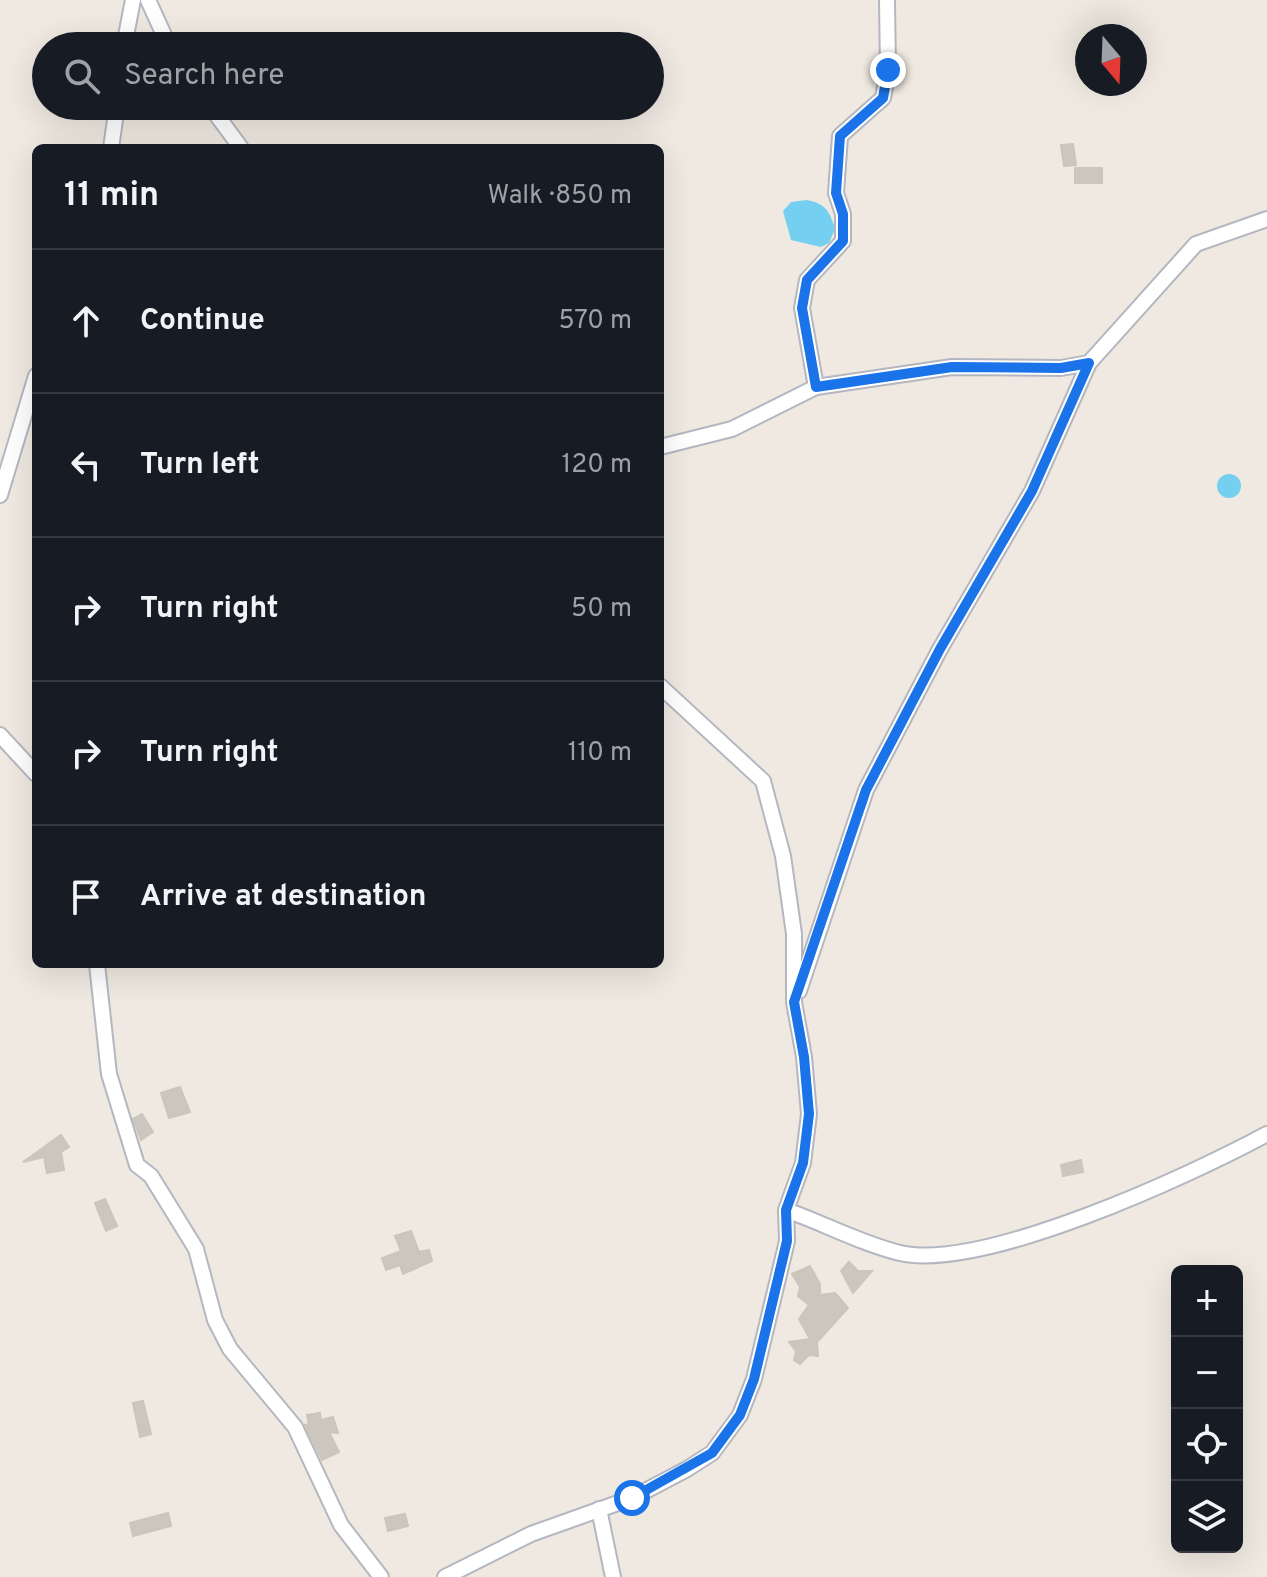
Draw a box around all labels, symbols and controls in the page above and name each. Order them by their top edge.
north arrow [1075,24,1147,96]
search box [32,32,664,120]
route end [870,52,906,88]
icon: search [60,54,104,98]
text: Search here [124,58,284,95]
text: 11 min [64,175,159,218]
text: Walk · 850 m [487,180,632,213]
icon: ahead [64,299,108,343]
text: Continue [140,303,265,340]
text: 570 m [558,305,632,338]
icon: left [64,443,108,487]
text: Turn left [140,447,260,484]
text: 120 m [562,449,632,482]
icon: right [64,587,108,631]
text: Turn right [140,591,278,628]
text: 50 m [571,593,632,626]
icon: right [64,731,108,775]
text: Turn right [140,735,278,772]
text: 110 m [568,737,632,770]
icon: arrive [64,875,108,919]
text: Arrive at destination [140,879,426,916]
map controls [1171,1265,1243,1553]
button: + [1171,1265,1243,1337]
button: − [1171,1337,1243,1409]
button: locate [1171,1409,1243,1481]
route start [614,1480,650,1516]
button: layers [1171,1481,1243,1553]

